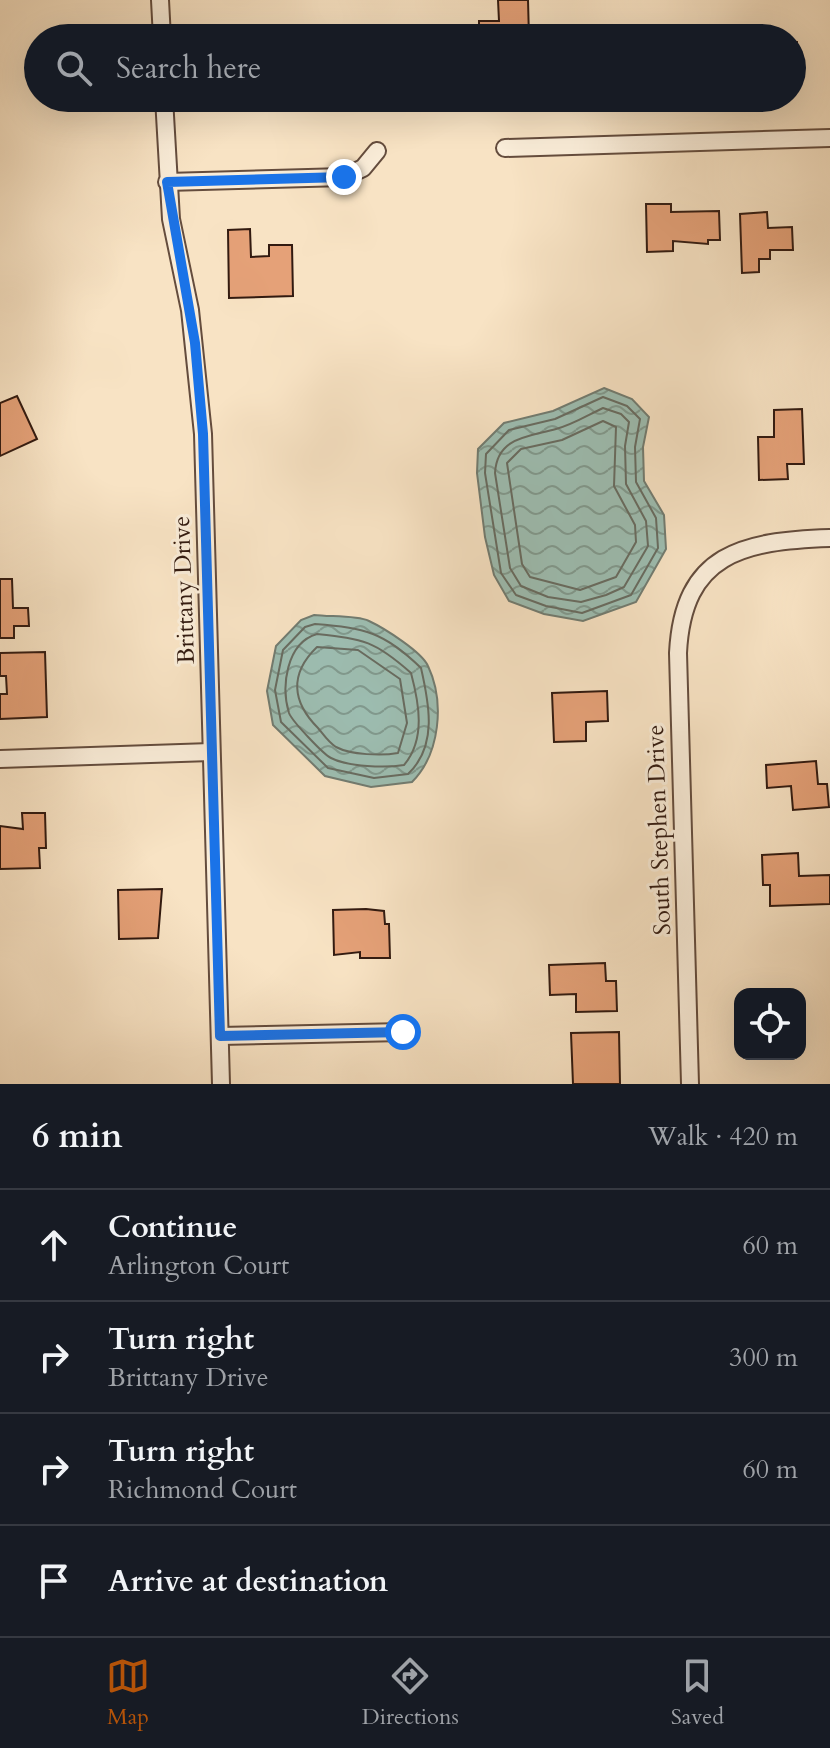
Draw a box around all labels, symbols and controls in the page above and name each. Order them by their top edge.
search box [24,24,806,112]
icon: search [52,46,96,90]
text: Search here [116,48,261,89]
route end [326,159,362,195]
street label: Brittany Drive [165,515,203,665]
street label: South Stephen Drive [639,724,679,936]
map controls [734,988,806,1060]
button: locate [734,988,806,1060]
route start [385,1014,421,1050]
text: 6 min [32,1113,123,1159]
text: Walk · 420 m [648,1119,798,1154]
text: Continue [108,1207,237,1248]
icon: ahead [32,1223,76,1267]
text: 60 m [742,1228,798,1263]
text: Arlington Court [108,1248,289,1283]
text: Turn right [108,1319,254,1360]
icon: right [32,1335,76,1379]
text: 300 m [729,1340,798,1375]
text: Brittany Drive [108,1360,269,1395]
text: Turn right [108,1431,254,1472]
icon: right [32,1447,76,1491]
text: 60 m [742,1452,798,1487]
text: Richmond Court [108,1472,297,1507]
icon: arrive [32,1559,76,1603]
text: Arrive at destination [108,1561,388,1602]
tab: Map [106,1654,150,1732]
tab: Directions [362,1654,459,1732]
tab: Saved [671,1654,724,1732]

